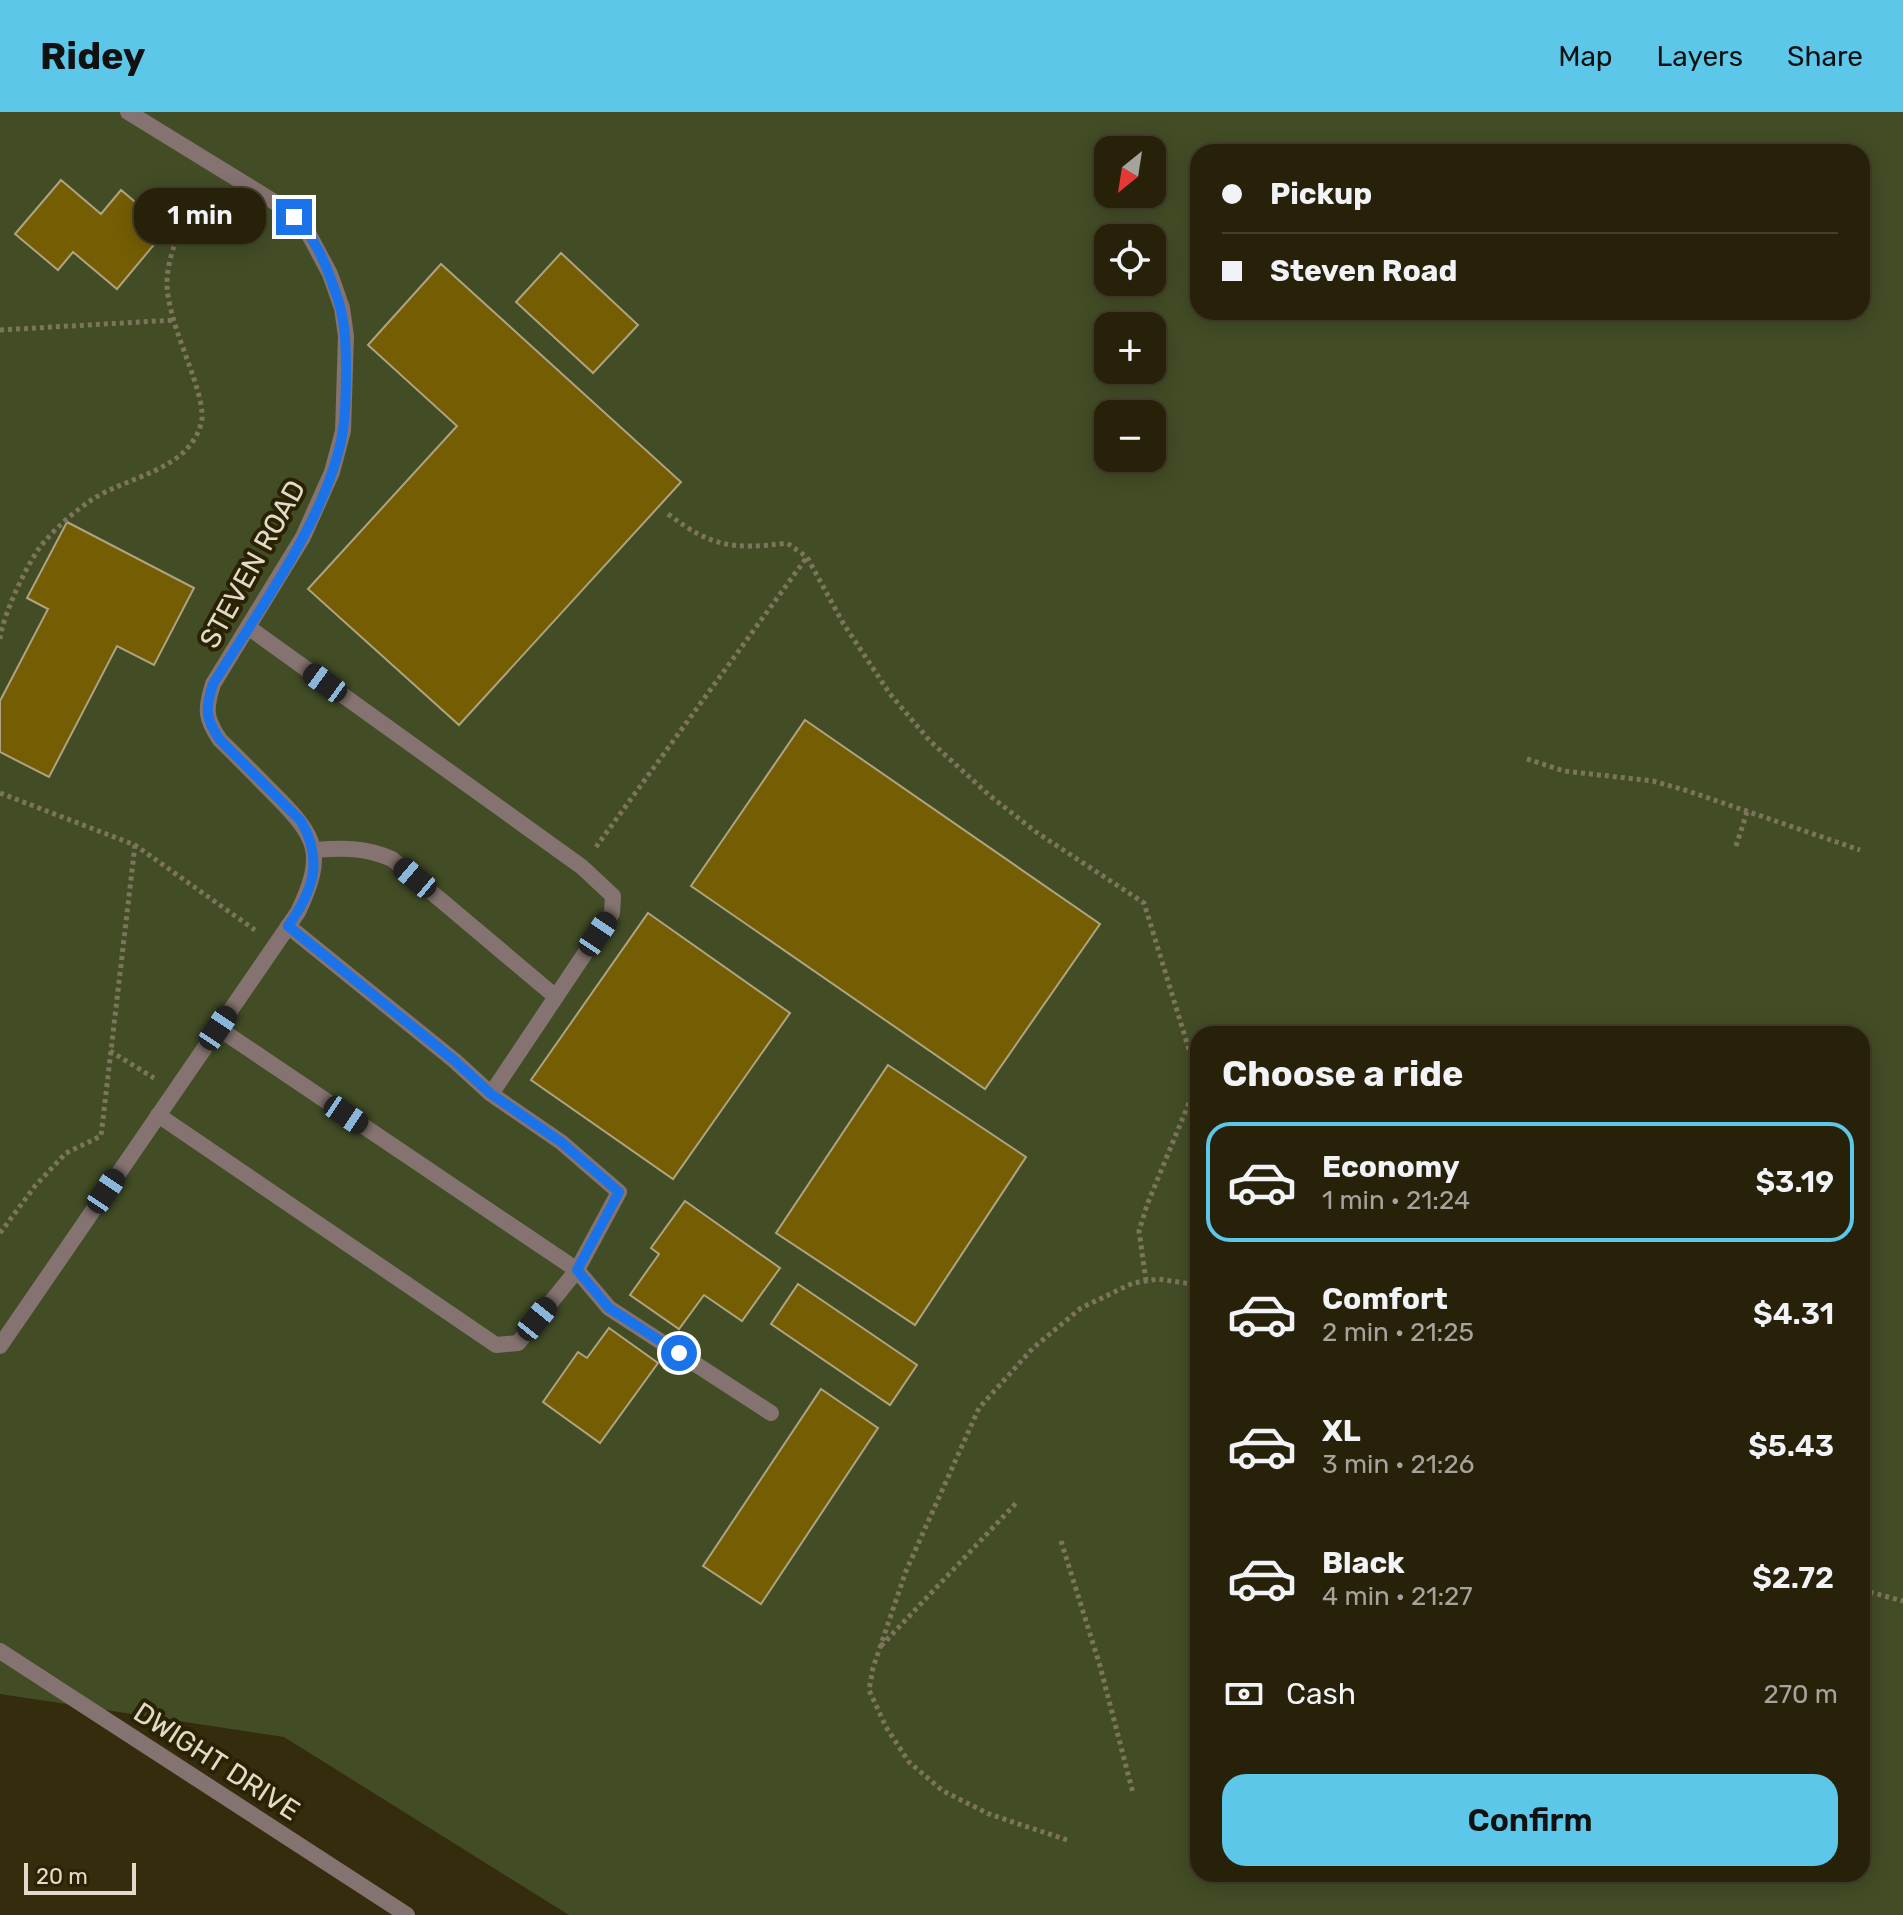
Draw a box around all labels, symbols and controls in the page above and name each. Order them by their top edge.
text: Ridey [40,33,146,79]
text: Map [1558,40,1613,73]
text: Layers [1657,40,1743,73]
text: Share [1787,40,1863,73]
north arrow [1094,136,1166,208]
map controls [1094,136,1166,472]
text: Pickup [1270,176,1372,212]
callout: 1 min [134,189,266,245]
route end [276,199,312,235]
text: 1 min [167,200,233,231]
button: locate [1094,224,1166,296]
text: Steven Road [1270,253,1457,289]
button: + [1094,312,1166,384]
button: − [1094,400,1166,472]
street label: STEVEN ROAD [193,475,312,654]
car [299,659,351,707]
car [389,853,441,903]
car [575,907,621,961]
car [195,1001,241,1055]
text: Choose a ride [1222,1052,1463,1095]
car [319,1092,373,1138]
icon: car [1226,1146,1298,1218]
text: Economy [1322,1149,1460,1185]
car [83,1164,129,1218]
text: $3.19 [1755,1164,1834,1200]
text: 1 min · 21:24 [1322,1185,1470,1216]
icon: car [1226,1278,1298,1350]
text: Comfort [1322,1281,1448,1317]
car [513,1293,561,1345]
text: $4.31 [1753,1296,1834,1332]
text: 2 min · 21:25 [1322,1317,1474,1348]
route start [661,1335,697,1371]
icon: car [1226,1410,1298,1482]
text: XL [1322,1413,1361,1449]
text: $5.43 [1748,1428,1834,1464]
text: 3 min · 21:26 [1322,1449,1474,1480]
icon: car [1226,1542,1298,1614]
text: Black [1322,1545,1405,1581]
text: $2.72 [1752,1560,1834,1596]
text: 4 min · 21:27 [1322,1581,1473,1612]
icon: cash [1222,1672,1266,1716]
text: Cash [1286,1676,1356,1712]
text: 270 m [1763,1679,1838,1710]
street label: DWIGHT DRIVE [128,1696,306,1827]
button: Confirm [1222,1774,1838,1866]
scale bar [24,1859,136,1895]
text: 20 m [36,1863,88,1890]

